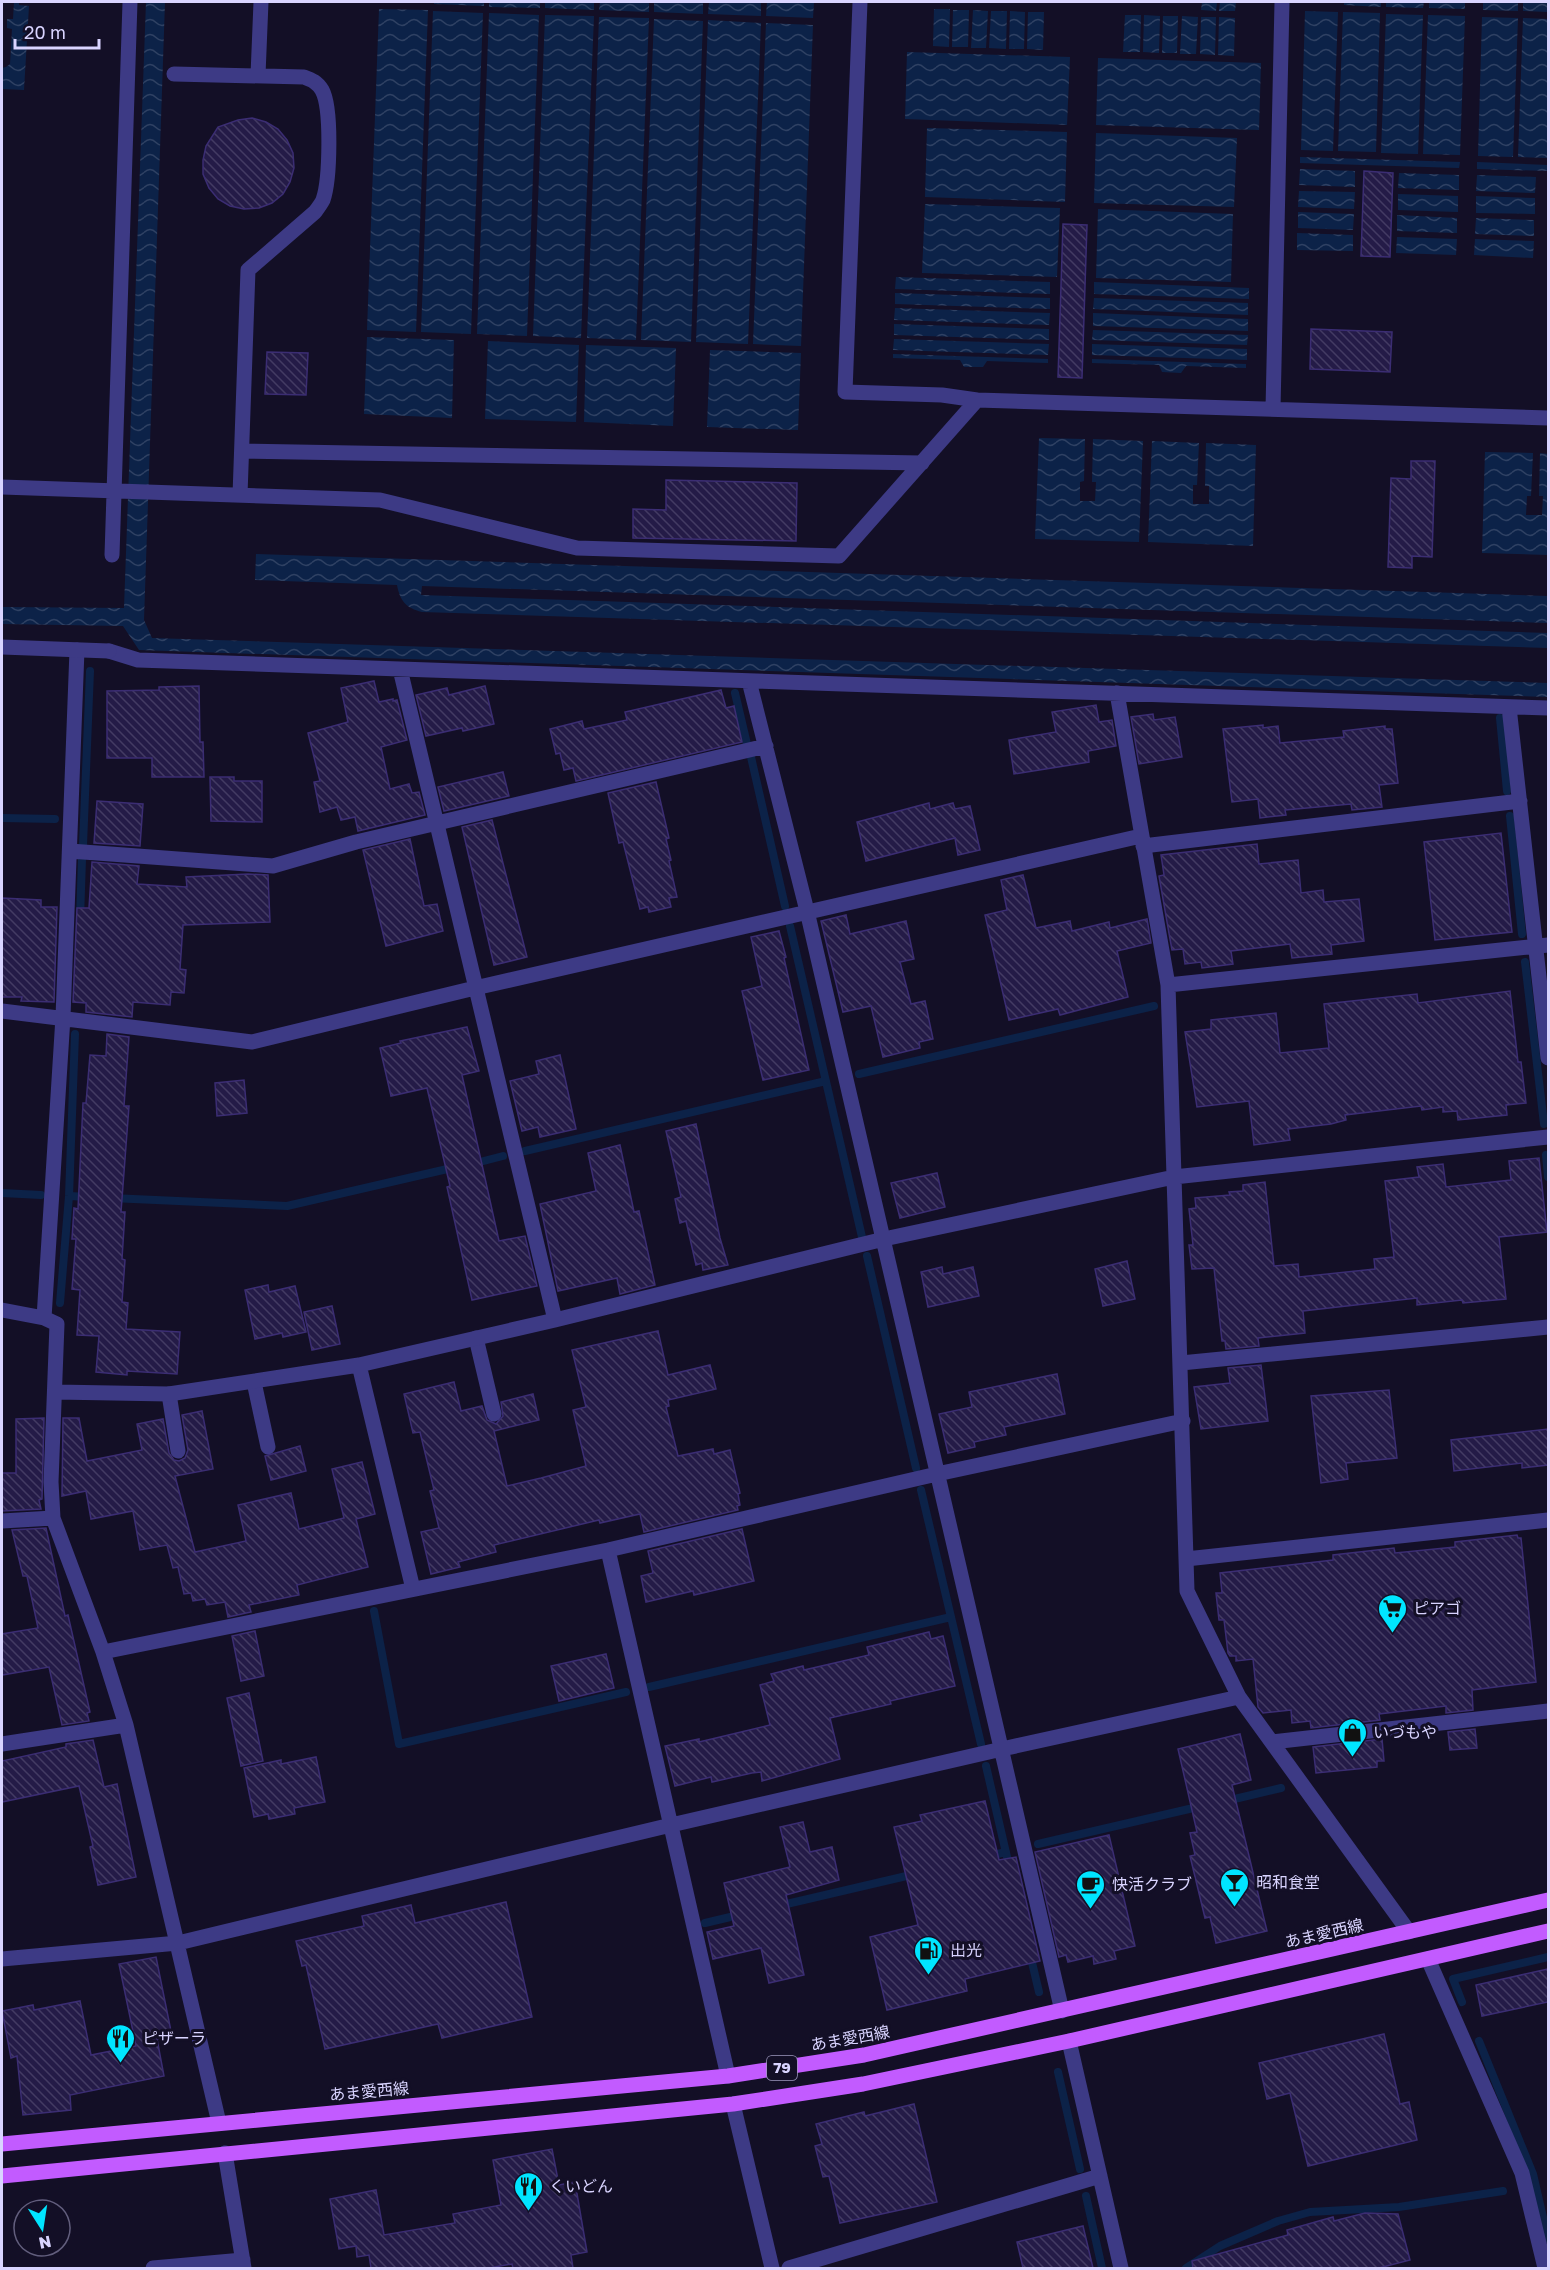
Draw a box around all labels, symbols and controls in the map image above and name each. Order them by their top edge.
scale bar [15,12,99,50]
text: 20 m [24,21,66,43]
supermarket icon: ピアゴ [1376,1592,1408,1634]
place label: ピアゴ [1413,1598,1461,1618]
shop icon: いづもや [1336,1716,1368,1758]
place label: いづもや [1373,1722,1437,1742]
bar icon: 昭和食堂 [1219,1866,1251,1908]
cafe icon: 快活クラブ [1075,1868,1107,1910]
place label: 昭和食堂 [1256,1872,1320,1892]
place label: 快活クラブ [1112,1874,1192,1894]
street label: あま愛西線 [1283,1914,1365,1952]
fuel station icon: 出光 [913,1934,945,1976]
place label: 出光 [950,1940,982,1960]
street label: あま愛西線 [809,2021,891,2055]
restaurant icon: ピザーラ [105,2022,137,2064]
place label: ピザーラ [142,2028,206,2048]
road number: 79 [767,2056,797,2080]
street label: あま愛西線 [328,2078,410,2104]
restaurant icon: くいどん [512,2170,544,2212]
place label: くいどん [549,2176,613,2196]
north arrow [12,2198,72,2258]
text: N [37,2232,53,2254]

